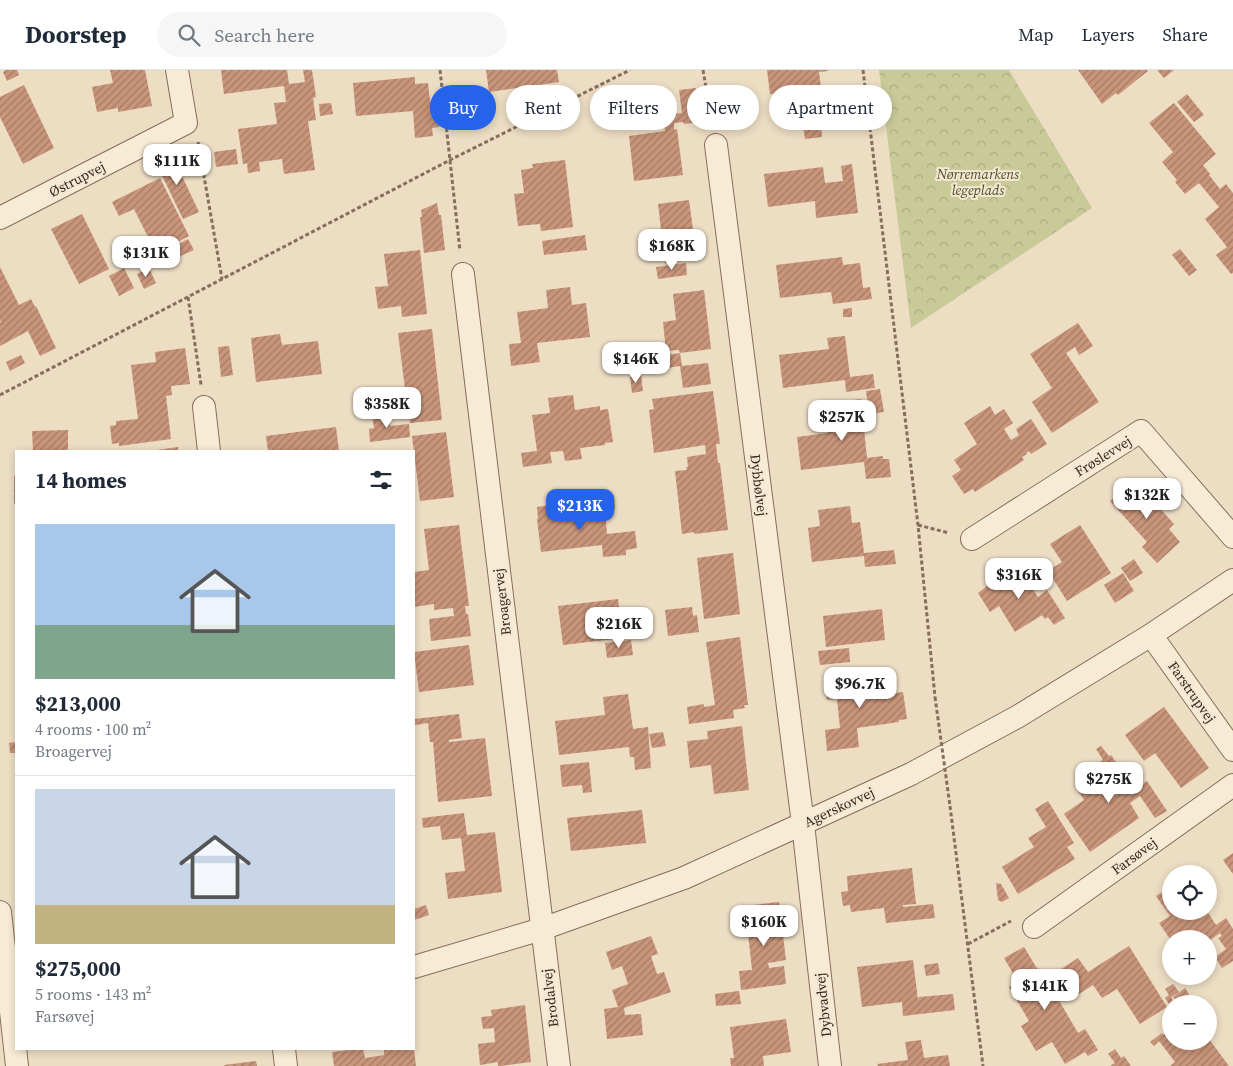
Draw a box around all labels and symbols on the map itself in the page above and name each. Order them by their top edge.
pin: $111K [142,144,212,186]
street label: Østrupvej [46,156,109,202]
park label: Nørremarkens legeplads [936,164,1020,200]
pin: $168K [637,228,707,271]
pin: $131K [111,236,181,278]
pin: $146K [601,342,671,384]
pin: $358K [352,386,422,429]
pin: $257K [807,400,877,442]
street label: Frøslevvej [1071,431,1135,481]
street label: Dybbølvej [745,453,773,517]
pin: $132K [1112,478,1182,520]
pin: $213K [545,488,615,531]
pin: $316K [984,558,1054,600]
street label: Broagervej [488,567,516,637]
pin: $216K [584,606,654,649]
street label: Farstrupvej [1163,657,1221,727]
pin: $96.7K [819,666,901,709]
pin: $275K [1074,762,1144,804]
street label: Agerskovvej [801,782,877,832]
street label: Farsøvej [1107,833,1161,879]
pin: $160K [729,904,799,947]
street label: Brodalvej [536,967,564,1029]
pin: $141K [1010,968,1080,1011]
street label: Dybvadvej [810,972,836,1038]

